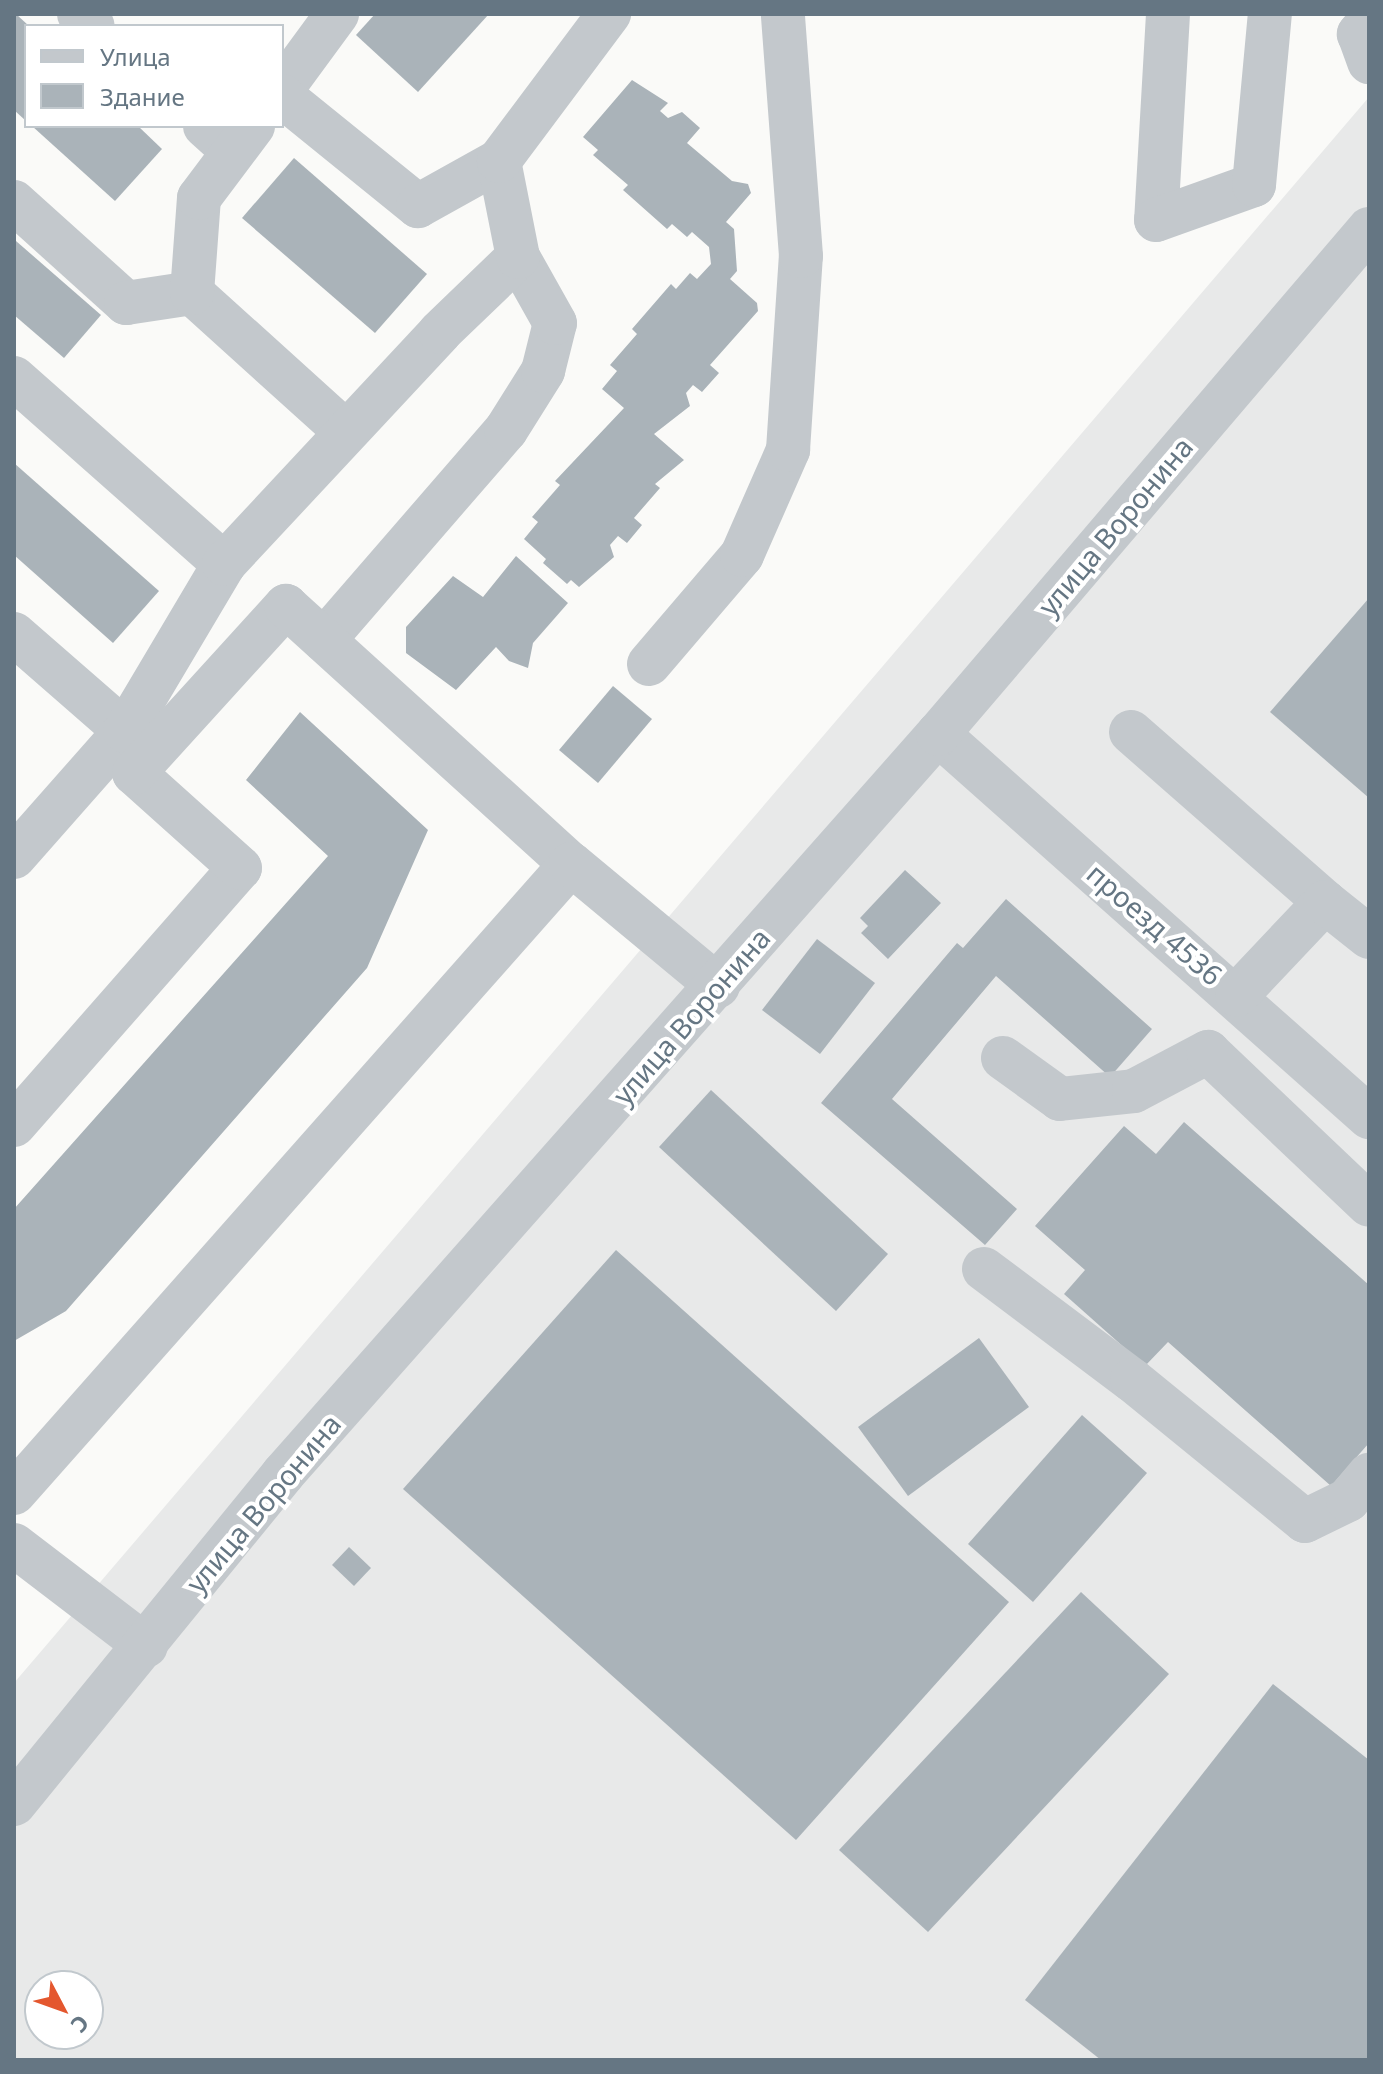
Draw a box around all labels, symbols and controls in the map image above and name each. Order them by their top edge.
legend [24,24,284,128]
text: Улица [100,40,171,73]
text: Здание [100,80,185,113]
street label: улица Воронина [1031,430,1199,622]
street label: проезд 4536 [1081,856,1229,992]
street label: улица Воронина [605,921,777,1111]
street label: улица Воронина [179,1407,347,1599]
north arrow [24,1970,104,2050]
text: С [65,2009,97,2040]

